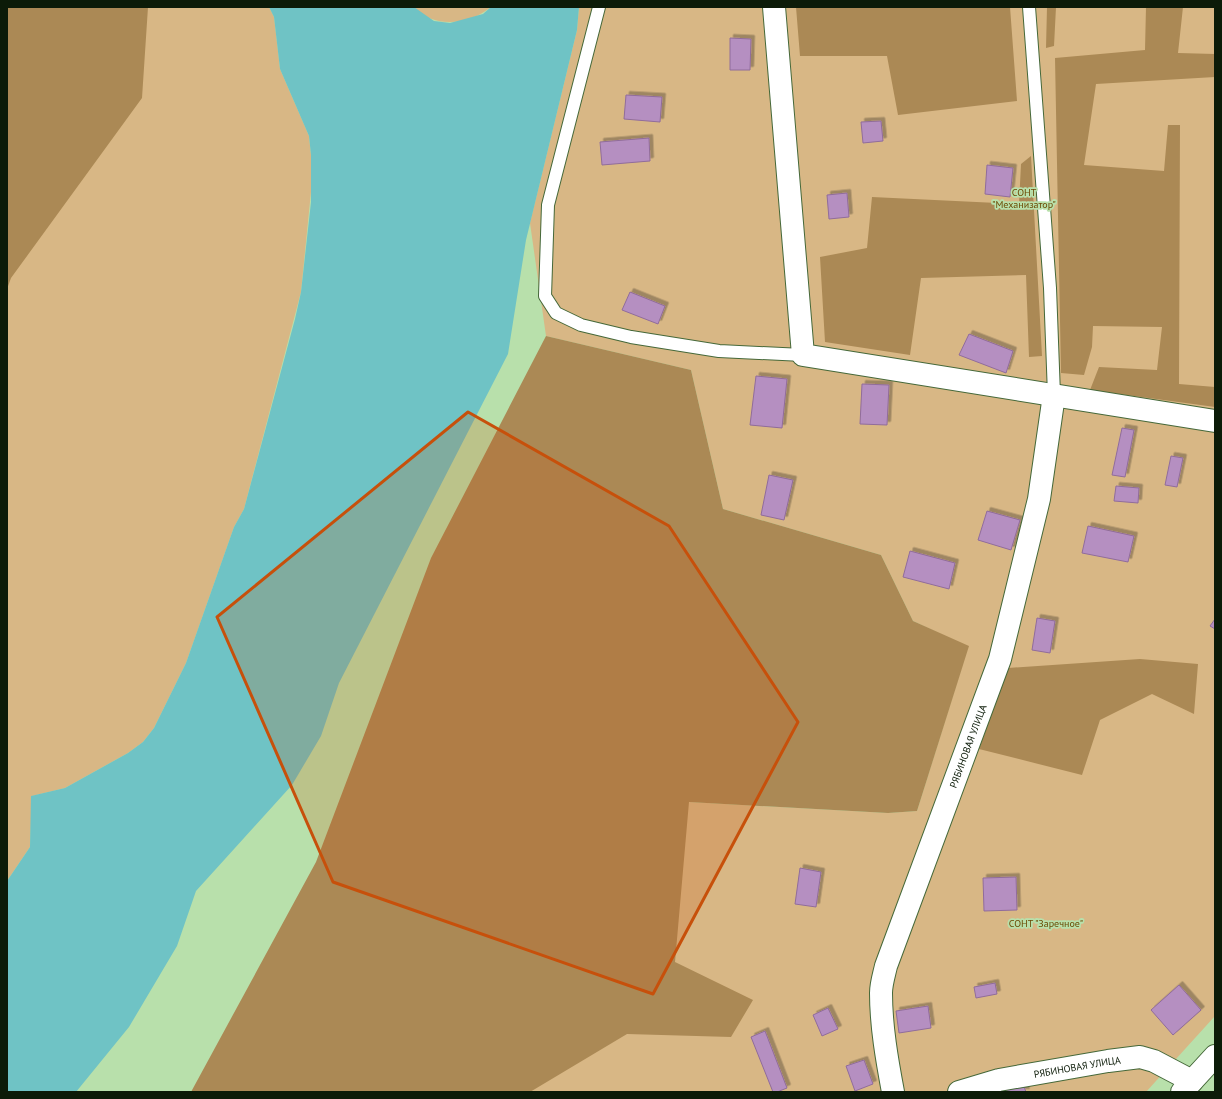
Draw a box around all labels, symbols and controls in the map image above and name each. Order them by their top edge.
park label: СОНТ "Механизатор" [992,186,1056,211]
street label: РЯБИНОВАЯ УЛИЦА [946,702,989,790]
park label: СОНТ "Заречное" [1009,917,1083,930]
street label: РЯБИНОВАЯ УЛИЦА [1033,1053,1121,1080]

